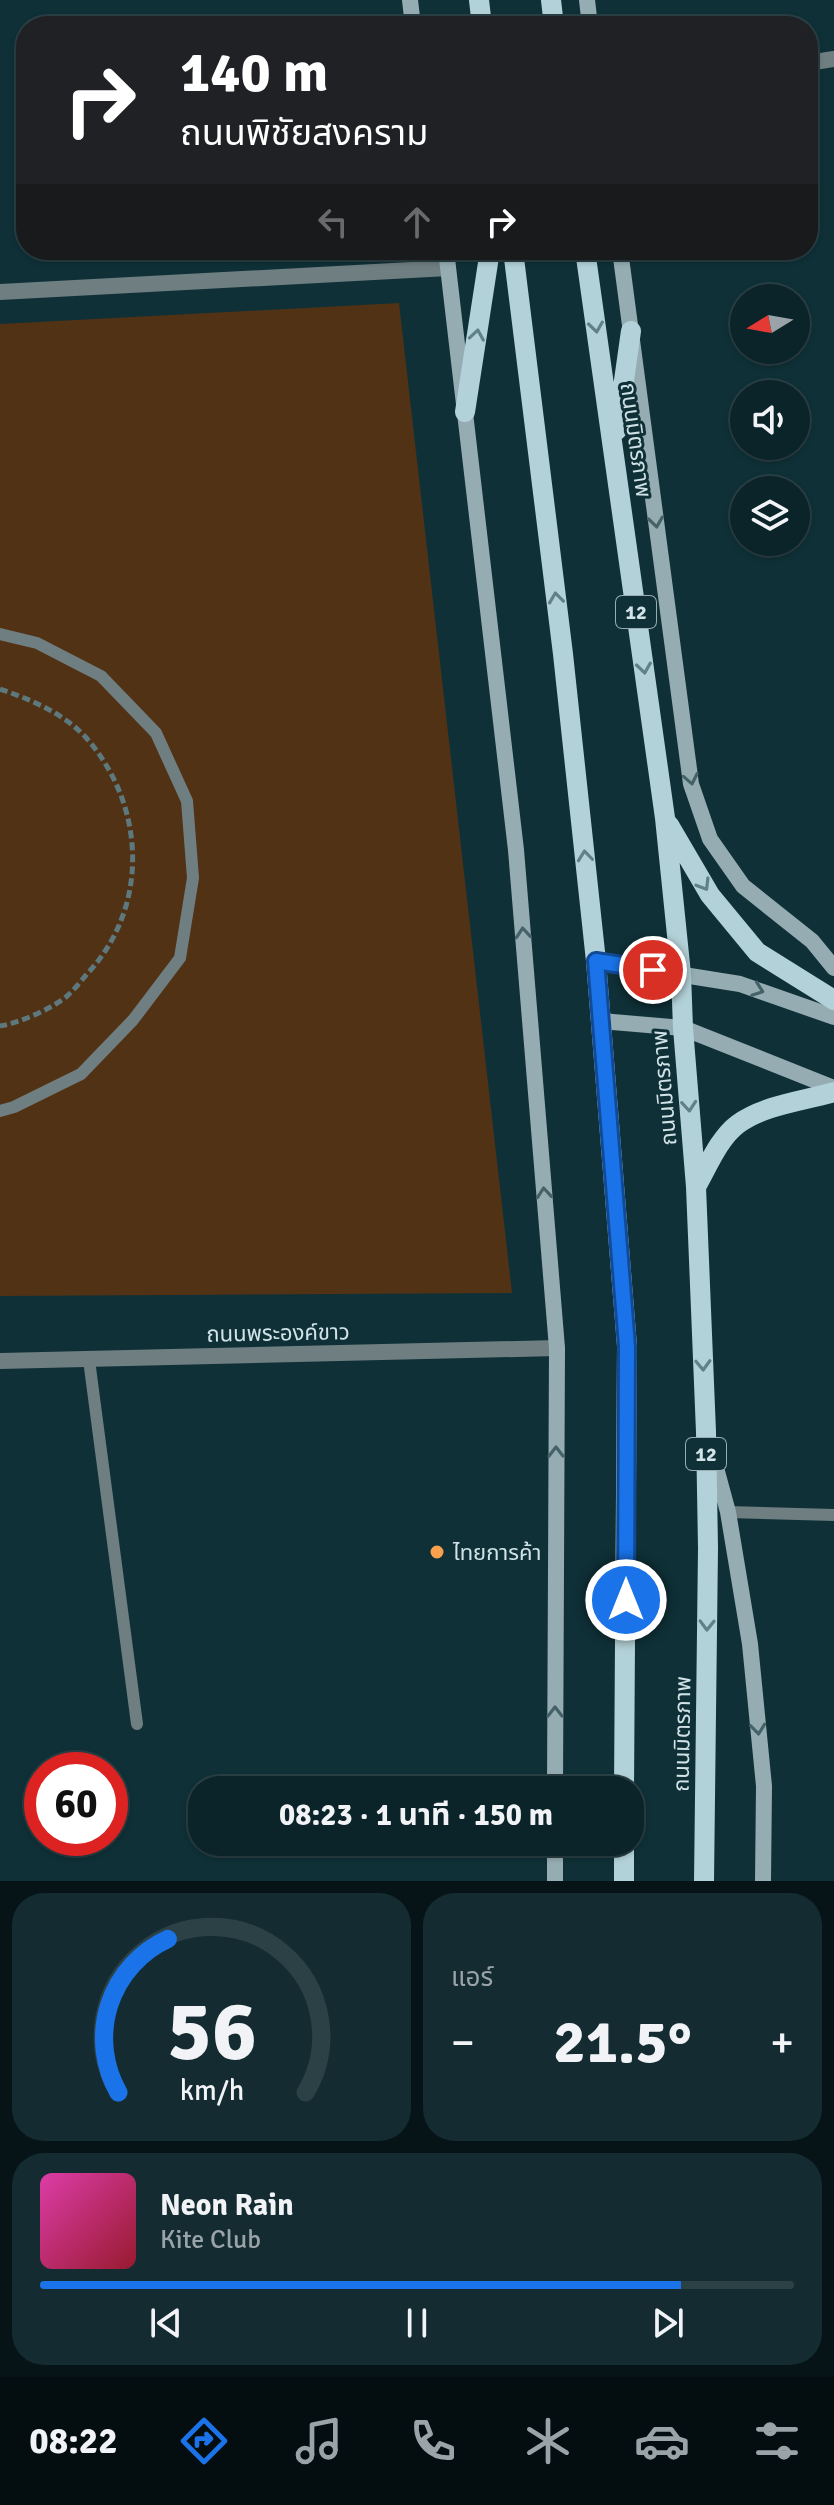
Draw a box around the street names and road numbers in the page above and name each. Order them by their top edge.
street label: ถนนมิตรภาพ [615,381,657,499]
road number: 12 [616,596,656,628]
street label: ถนนมิตรภาพ [645,1029,683,1147]
street label: ถนนพระองค์ขาว [206,1318,350,1348]
road number: 12 [686,1438,726,1470]
street label: ถนนมิตรภาพ [667,1676,697,1792]

